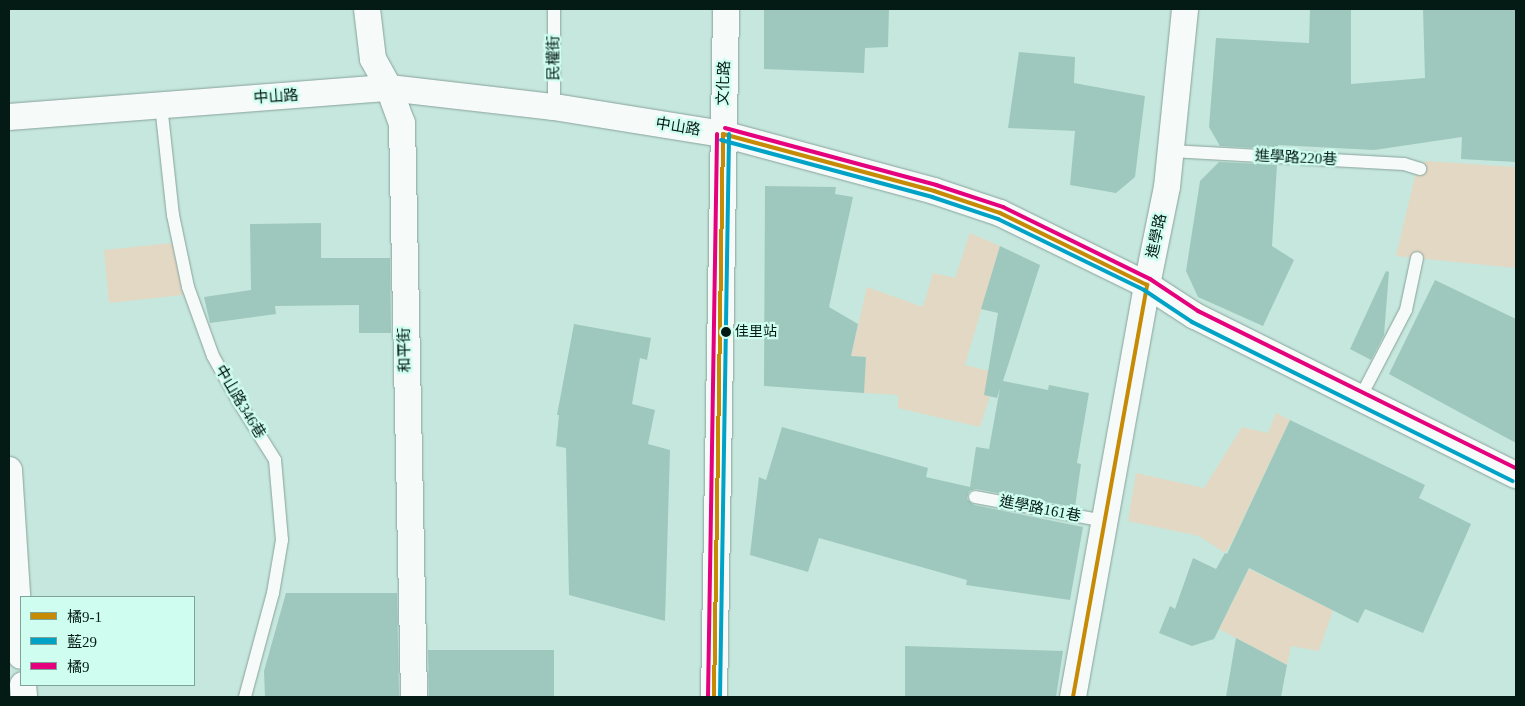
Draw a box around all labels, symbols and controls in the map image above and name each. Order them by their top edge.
street label: 民權街 [545,36,563,80]
street label: 文化路 [714,60,734,106]
street label: 中山路 [253,86,299,108]
street label: 中山路 [654,115,702,139]
street label: 進學路220巷 [1254,147,1338,169]
street label: 進學路 [1144,212,1170,260]
place label: 佳里站 [735,324,777,340]
street label: 和平街 [396,327,414,373]
marker: 佳里站 [721,327,731,337]
street label: 中山路346巷 [211,362,269,442]
street label: 進學路161巷 [998,492,1082,526]
legend [20,596,195,686]
text: 橘9-1 [67,609,102,625]
text: 藍29 [67,634,97,650]
text: 橘9 [67,659,90,675]

